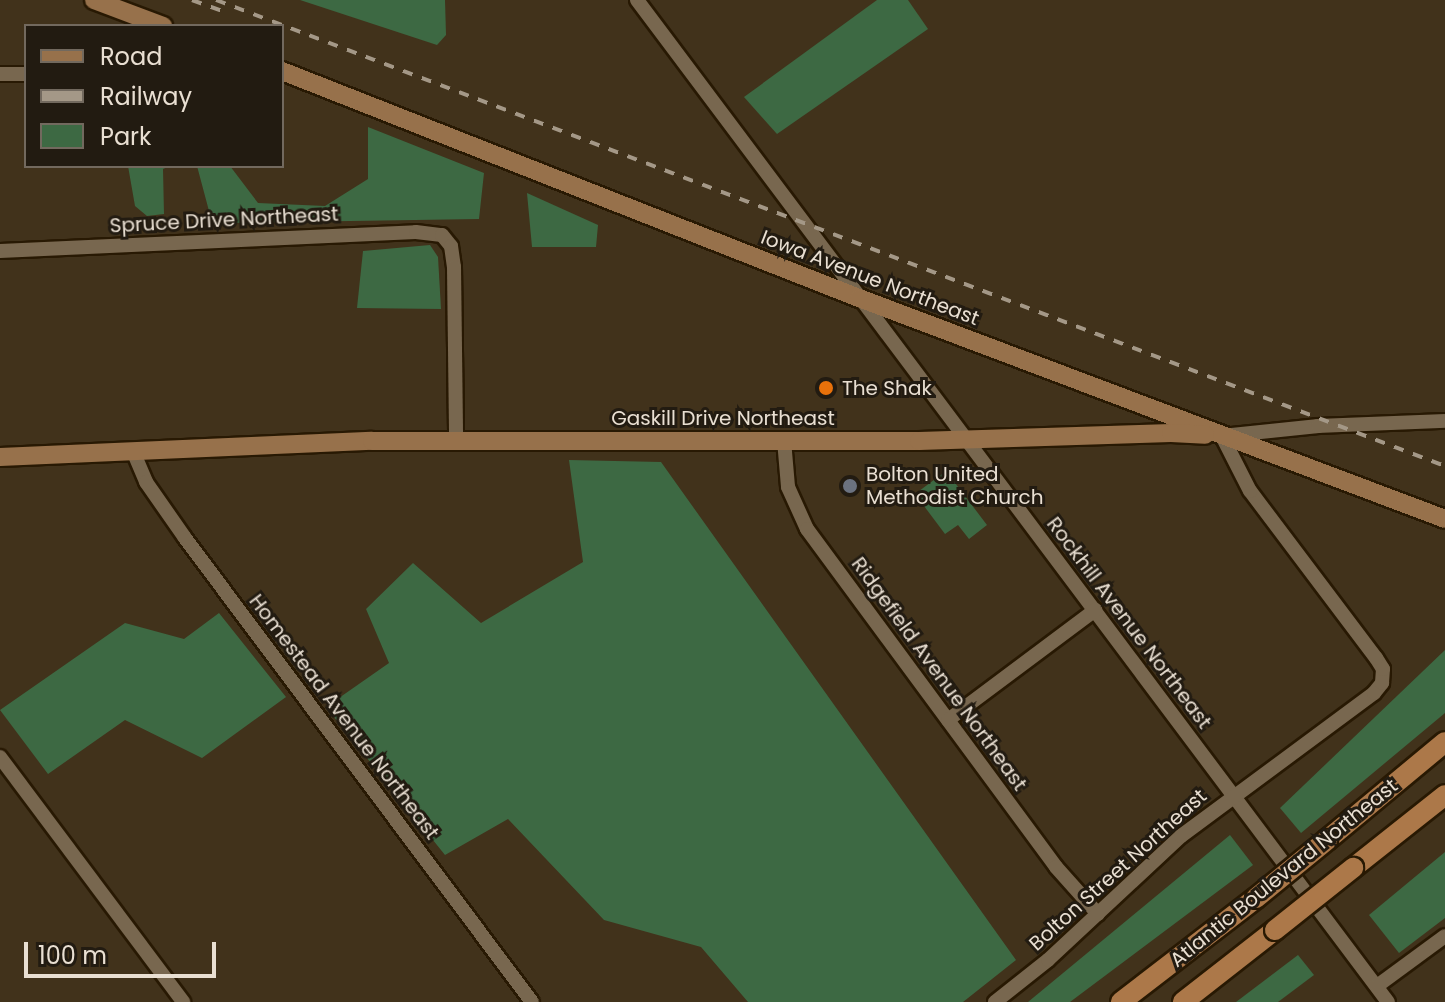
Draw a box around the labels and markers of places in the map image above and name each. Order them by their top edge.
place label: The Shak [842,376,932,400]
marker: The Shak [817,379,835,397]
place label: Bolton United Methodist Church [866,462,1043,509]
marker: Bolton United Methodist Church [841,477,859,495]

